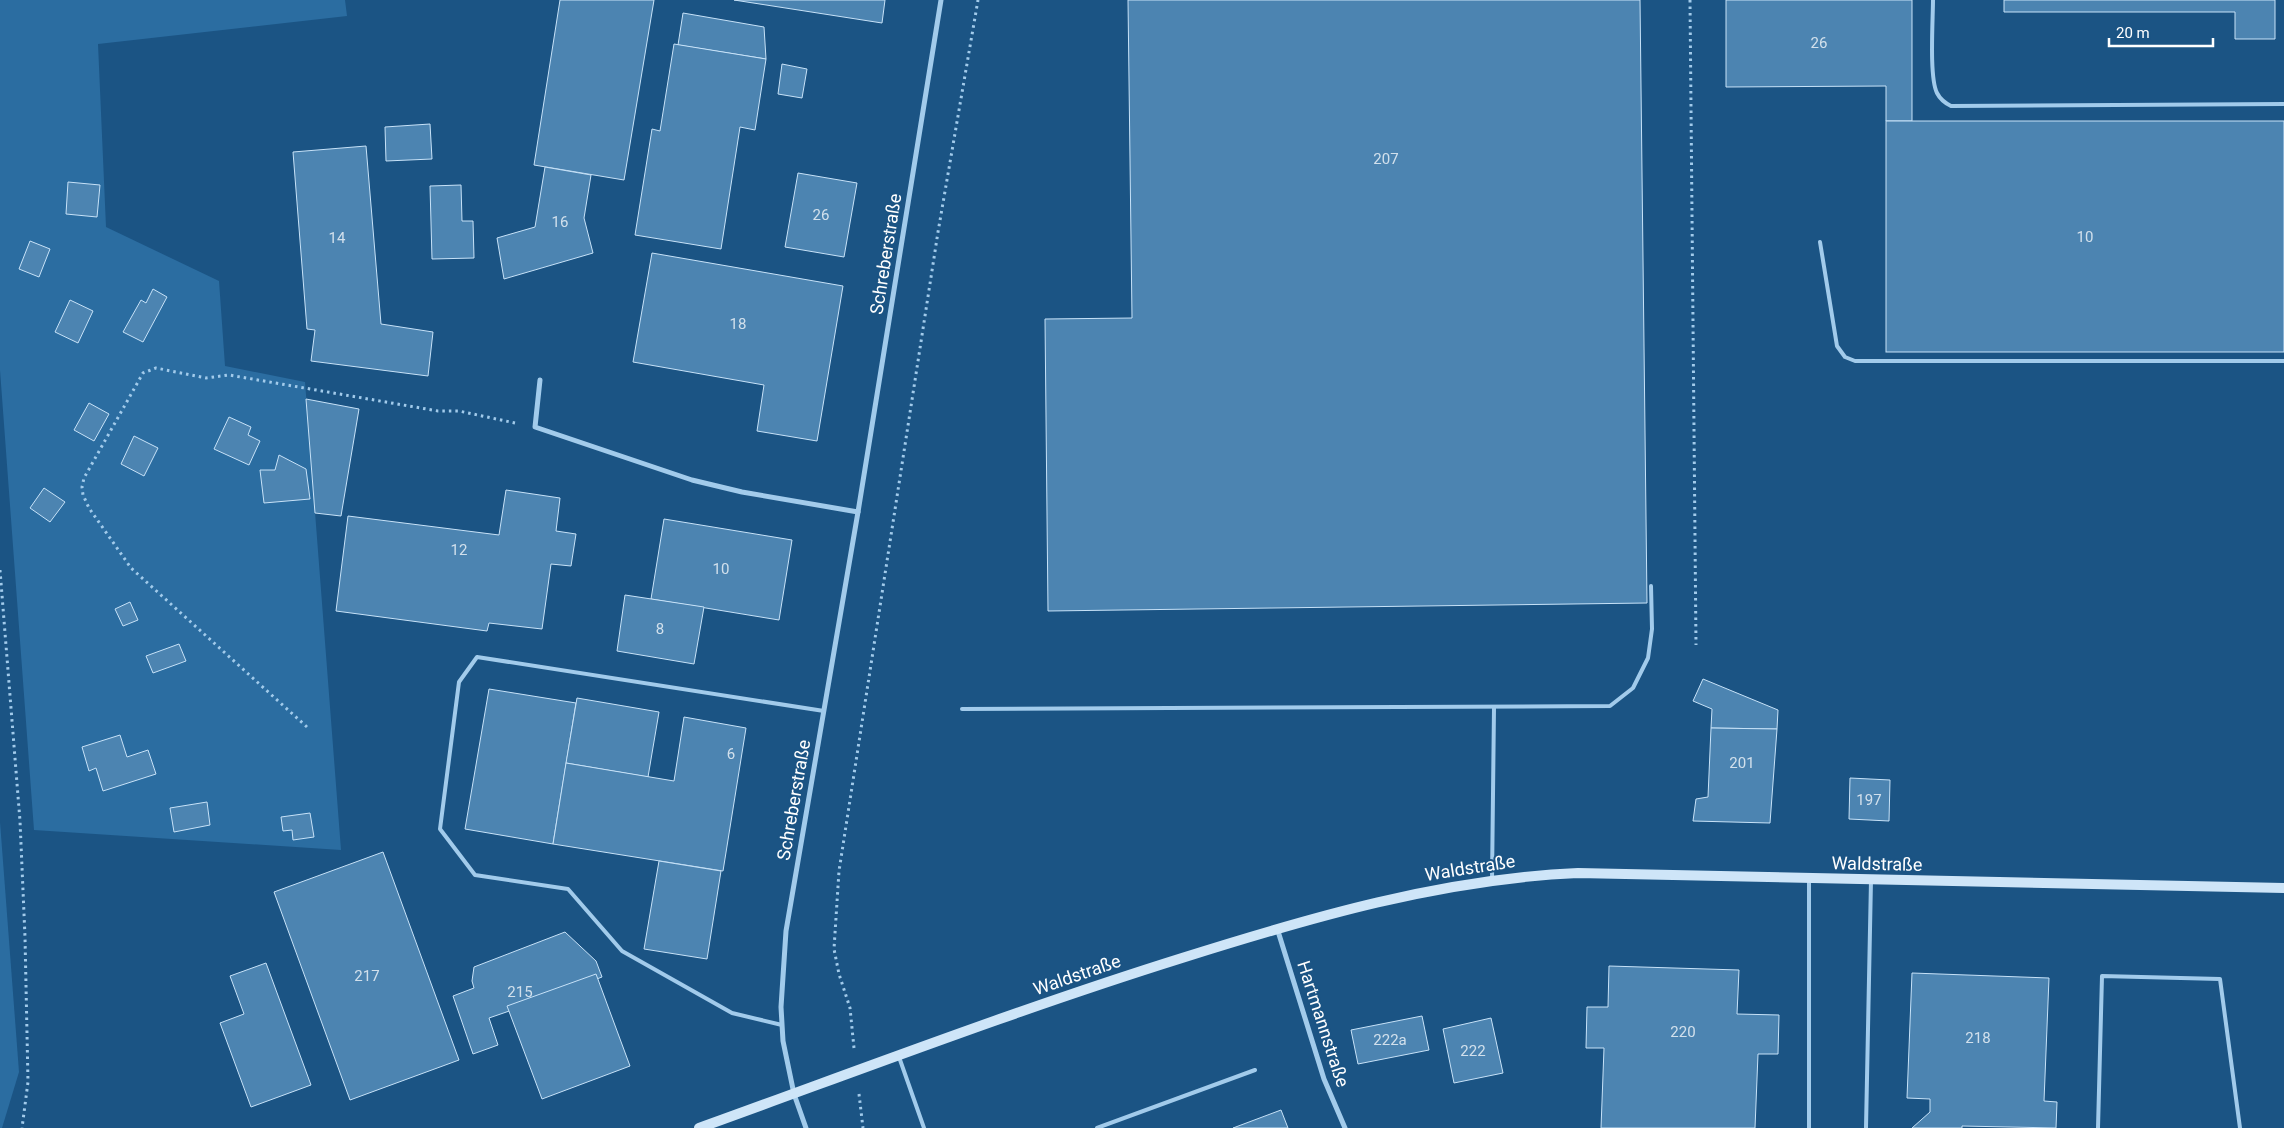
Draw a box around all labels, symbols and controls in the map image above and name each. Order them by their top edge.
scale bar [2109,15,2213,47]
text: 20 m [2116,24,2150,42]
house number: 26 [1811,34,1827,52]
house number: 207 [1373,150,1399,168]
street label: Schreberstraße [866,192,905,316]
house number: 26 [813,206,829,224]
house number: 16 [552,213,568,231]
house number: 10 [2077,228,2093,246]
house number: 14 [329,229,346,247]
house number: 18 [730,315,746,333]
house number: 12 [451,541,467,559]
house number: 10 [713,560,729,578]
house number: 8 [656,620,664,638]
street label: Schreberstraße [773,738,814,862]
house number: 6 [727,745,735,763]
house number: 201 [1729,754,1755,772]
house number: 197 [1856,791,1882,809]
street label: Waldstraße [1423,850,1516,885]
street label: Waldstraße [1831,852,1923,875]
street label: Waldstraße [1030,950,1123,999]
street label: Hartmannstraße [1293,958,1354,1090]
house number: 217 [354,967,380,985]
house number: 215 [507,983,533,1001]
house number: 220 [1670,1023,1696,1041]
house number: 218 [1965,1029,1991,1047]
house number: 222a [1373,1031,1407,1049]
house number: 222 [1460,1042,1486,1060]

